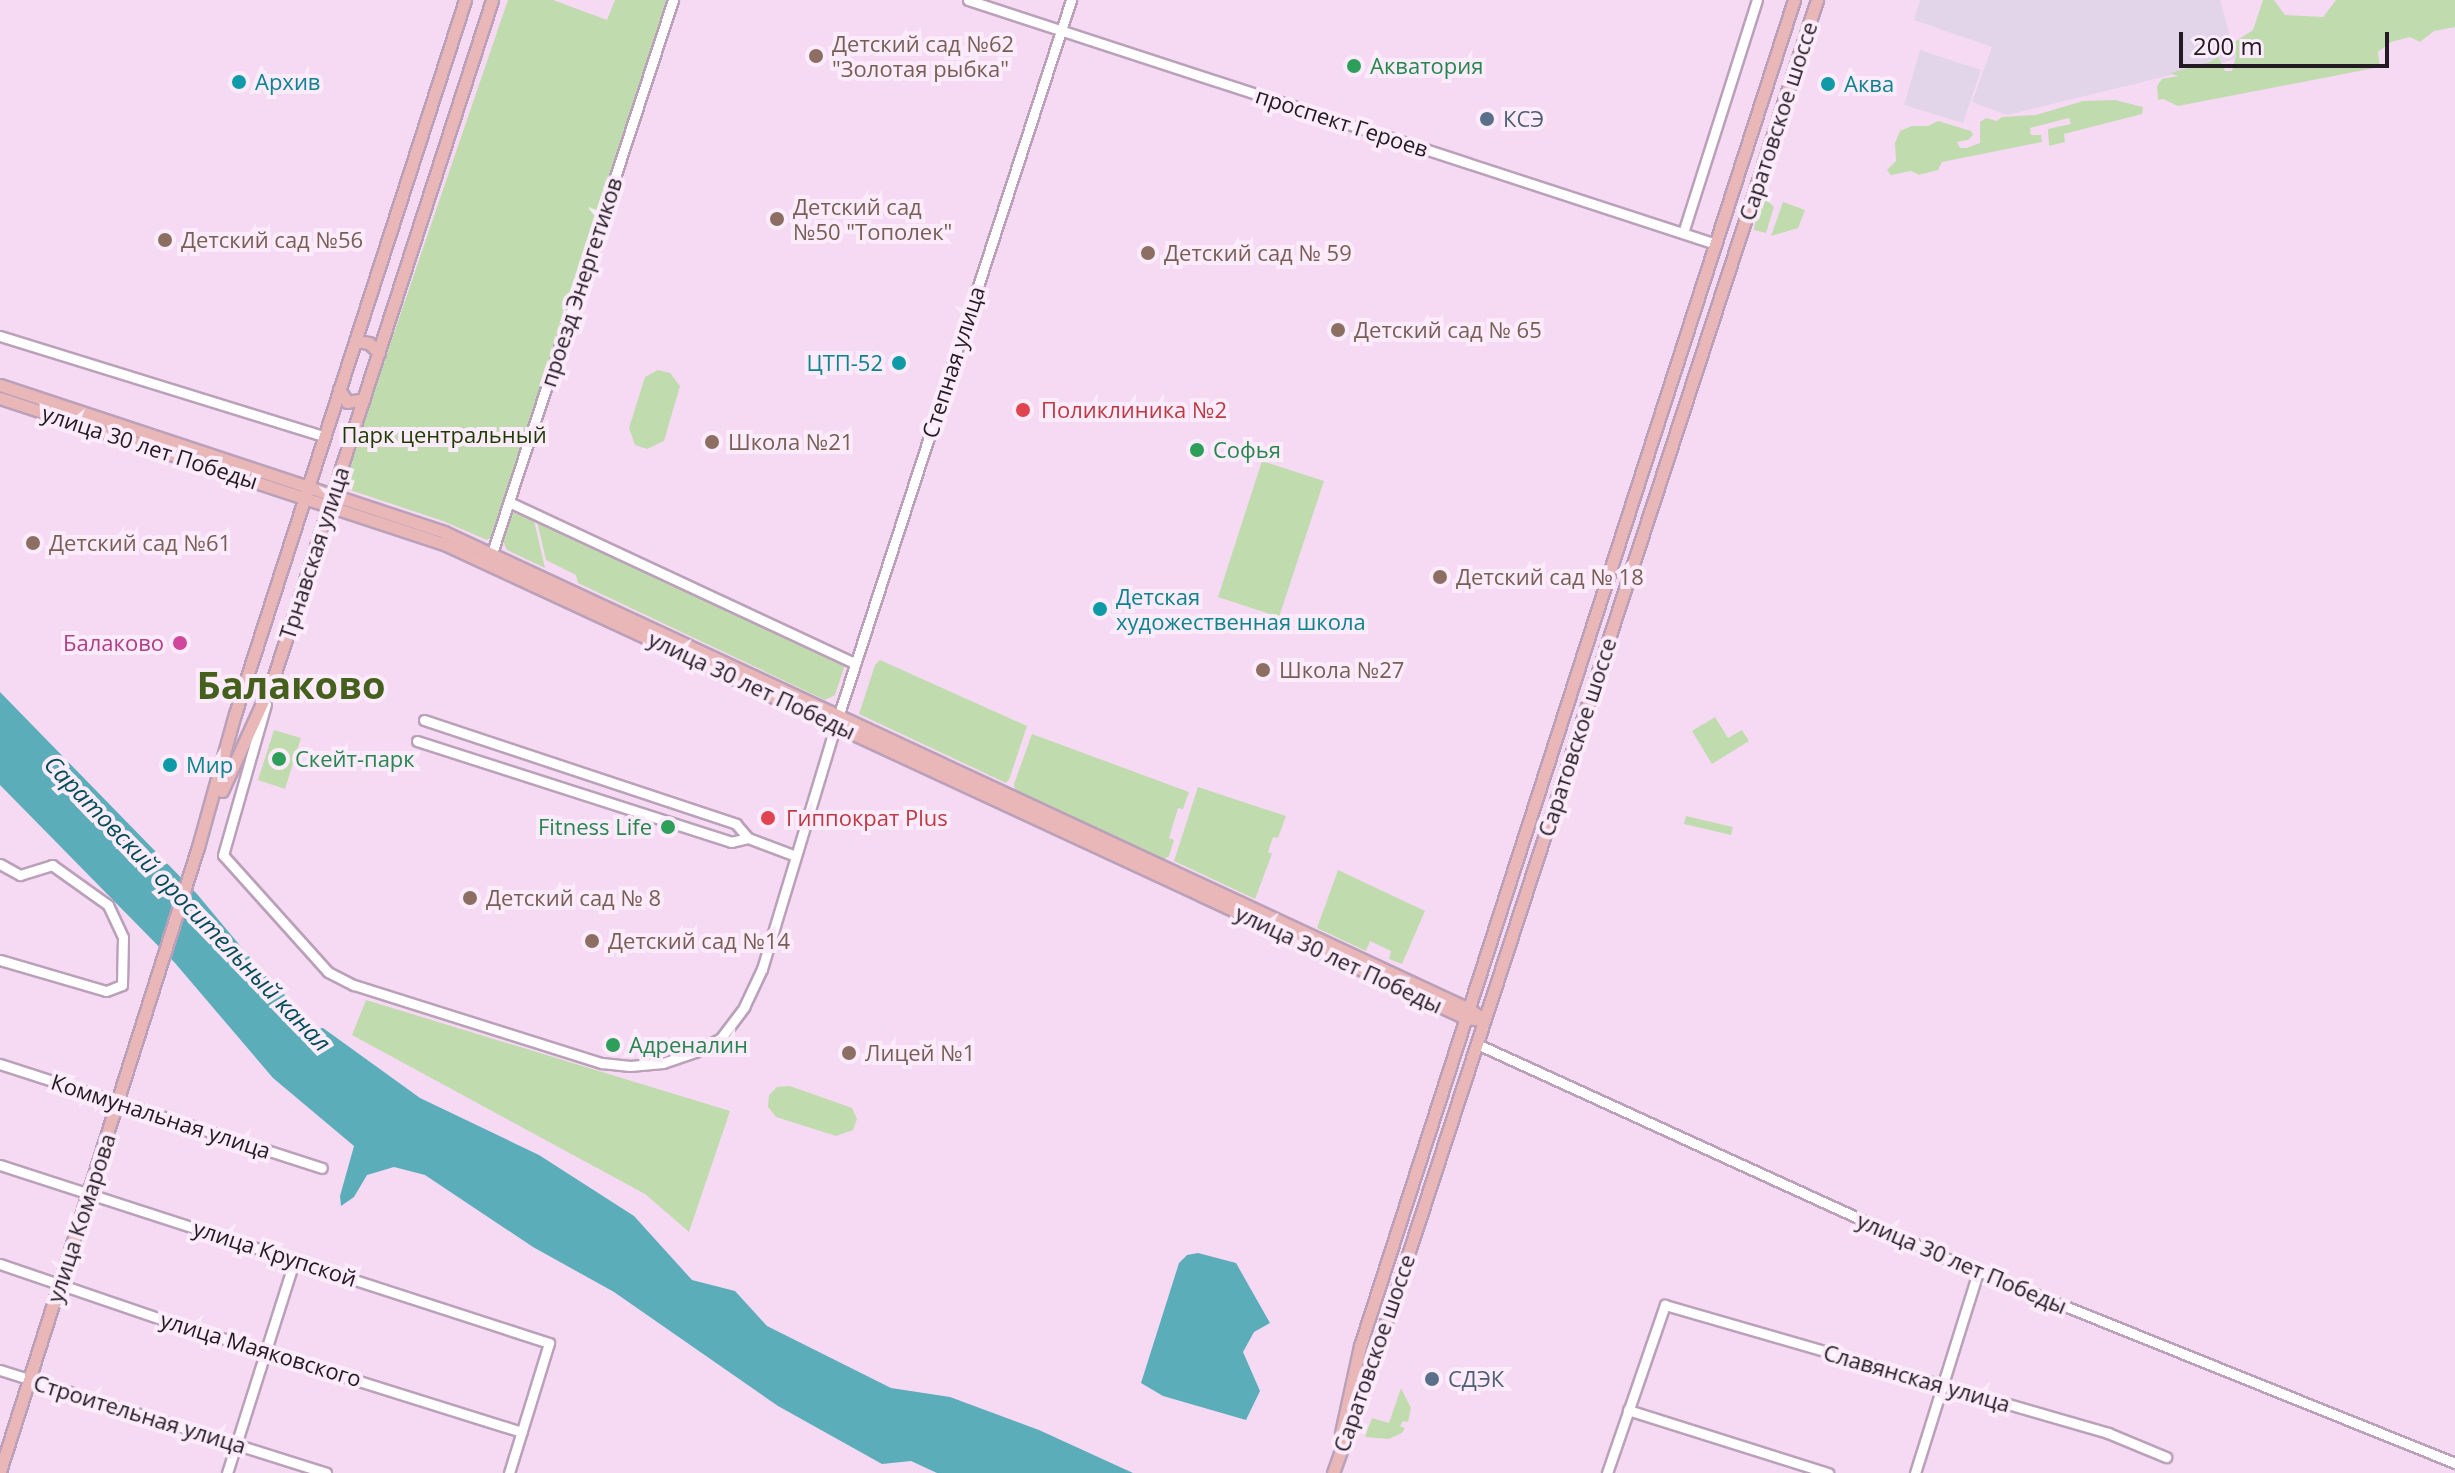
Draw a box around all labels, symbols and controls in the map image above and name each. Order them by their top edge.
scale bar [2183,16,2393,66]
street label: Саратовское шоссе [1733,18,1823,224]
text: 200 m [2193,29,2263,62]
place label: Детский сад №62 "Золотая рыбка" [832,30,1014,82]
marker: Детский сад №62 "Золотая рыбка" [807,47,825,65]
place label: Акватория [1370,53,1483,79]
marker: Акватория [1345,57,1363,75]
place label: Архив [255,69,321,95]
place label: Аква [1844,71,1894,97]
marker: Архив [230,73,248,91]
marker: Аква [1819,75,1837,93]
street label: проспект Героев [1252,82,1432,162]
place label: КСЭ [1503,106,1544,132]
marker: КСЭ [1478,110,1496,128]
street label: проезд Энергетиков [535,174,627,390]
place label: Детский сад №50 "Тополек" [793,193,952,244]
marker: Детский сад №50 "Тополек" [768,210,786,228]
place label: Детский сад №56 [181,227,363,253]
marker: Детский сад №56 [156,231,174,249]
place label: Детский сад № 59 [1164,240,1352,266]
marker: Детский сад № 59 [1139,244,1157,262]
street label: Степная улица [916,283,990,441]
place label: Детский сад № 65 [1354,317,1542,343]
marker: Детский сад № 65 [1329,321,1347,339]
place label: ЦТП-52 [806,350,883,376]
marker: ЦТП-52 [890,354,908,372]
place label: Поликлиника №2 [1041,397,1227,423]
marker: Поликлиника №2 [1012,399,1034,421]
street label: улица 30 лет Победы [39,400,261,494]
park label: Парк центральный [341,422,547,448]
place label: Школа №21 [728,429,853,455]
marker: Школа №21 [703,433,721,451]
place label: Софья [1213,437,1281,463]
marker: Софья [1188,441,1206,459]
street label: Трнавская улица [274,463,354,643]
place label: Детский сад №61 [49,530,231,556]
marker: Детский сад №61 [24,534,42,552]
place label: Детский сад № 18 [1456,564,1644,590]
marker: Детский сад № 18 [1431,568,1449,586]
place label: Детская художественная школа [1116,583,1366,634]
marker: Детская художественная школа [1091,600,1109,618]
street label: улица 30 лет Победы [644,625,860,745]
place label: Балаково [63,630,164,656]
marker: Балаково [171,634,189,652]
street label: Саратовское шоссе [1532,634,1622,840]
place label: Школа №27 [1279,657,1404,683]
marker: Школа №27 [1254,661,1272,679]
district label: Балаково [196,662,386,708]
place label: Скейт-парк [295,746,415,772]
water label: Саратовский оросительный канал [39,749,337,1057]
marker: Скейт-парк [270,750,288,768]
place label: Мир [186,752,233,778]
marker: Мир [161,756,179,774]
place label: Гиппократ Plus [786,805,948,831]
marker: Гиппократ Plus [757,807,779,829]
place label: Fitness Life [538,814,652,840]
marker: Fitness Life [659,818,677,836]
place label: Детский сад № 8 [486,885,661,911]
marker: Детский сад № 8 [461,889,479,907]
street label: улица 30 лет Победы [1231,899,1447,1019]
place label: Детский сад №14 [608,928,790,954]
marker: Детский сад №14 [583,932,601,950]
place label: Адреналин [629,1032,748,1058]
marker: Адреналин [604,1036,622,1054]
place label: Лицей №1 [865,1040,975,1066]
marker: Лицей №1 [840,1044,858,1062]
street label: Коммунальная улица [48,1068,274,1164]
street label: улица Комарова [41,1130,121,1306]
street label: улица 30 лет Победы [1853,1207,2071,1319]
street label: улица Крупской [190,1214,360,1292]
street label: Саратовское шоссе [1328,1251,1420,1455]
street label: улица Маяковского [157,1306,365,1392]
street label: Славянская улица [1821,1339,2013,1417]
place label: СДЭК [1448,1366,1504,1392]
street label: Строительная улица [31,1369,249,1459]
marker: СДЭК [1423,1370,1441,1388]

